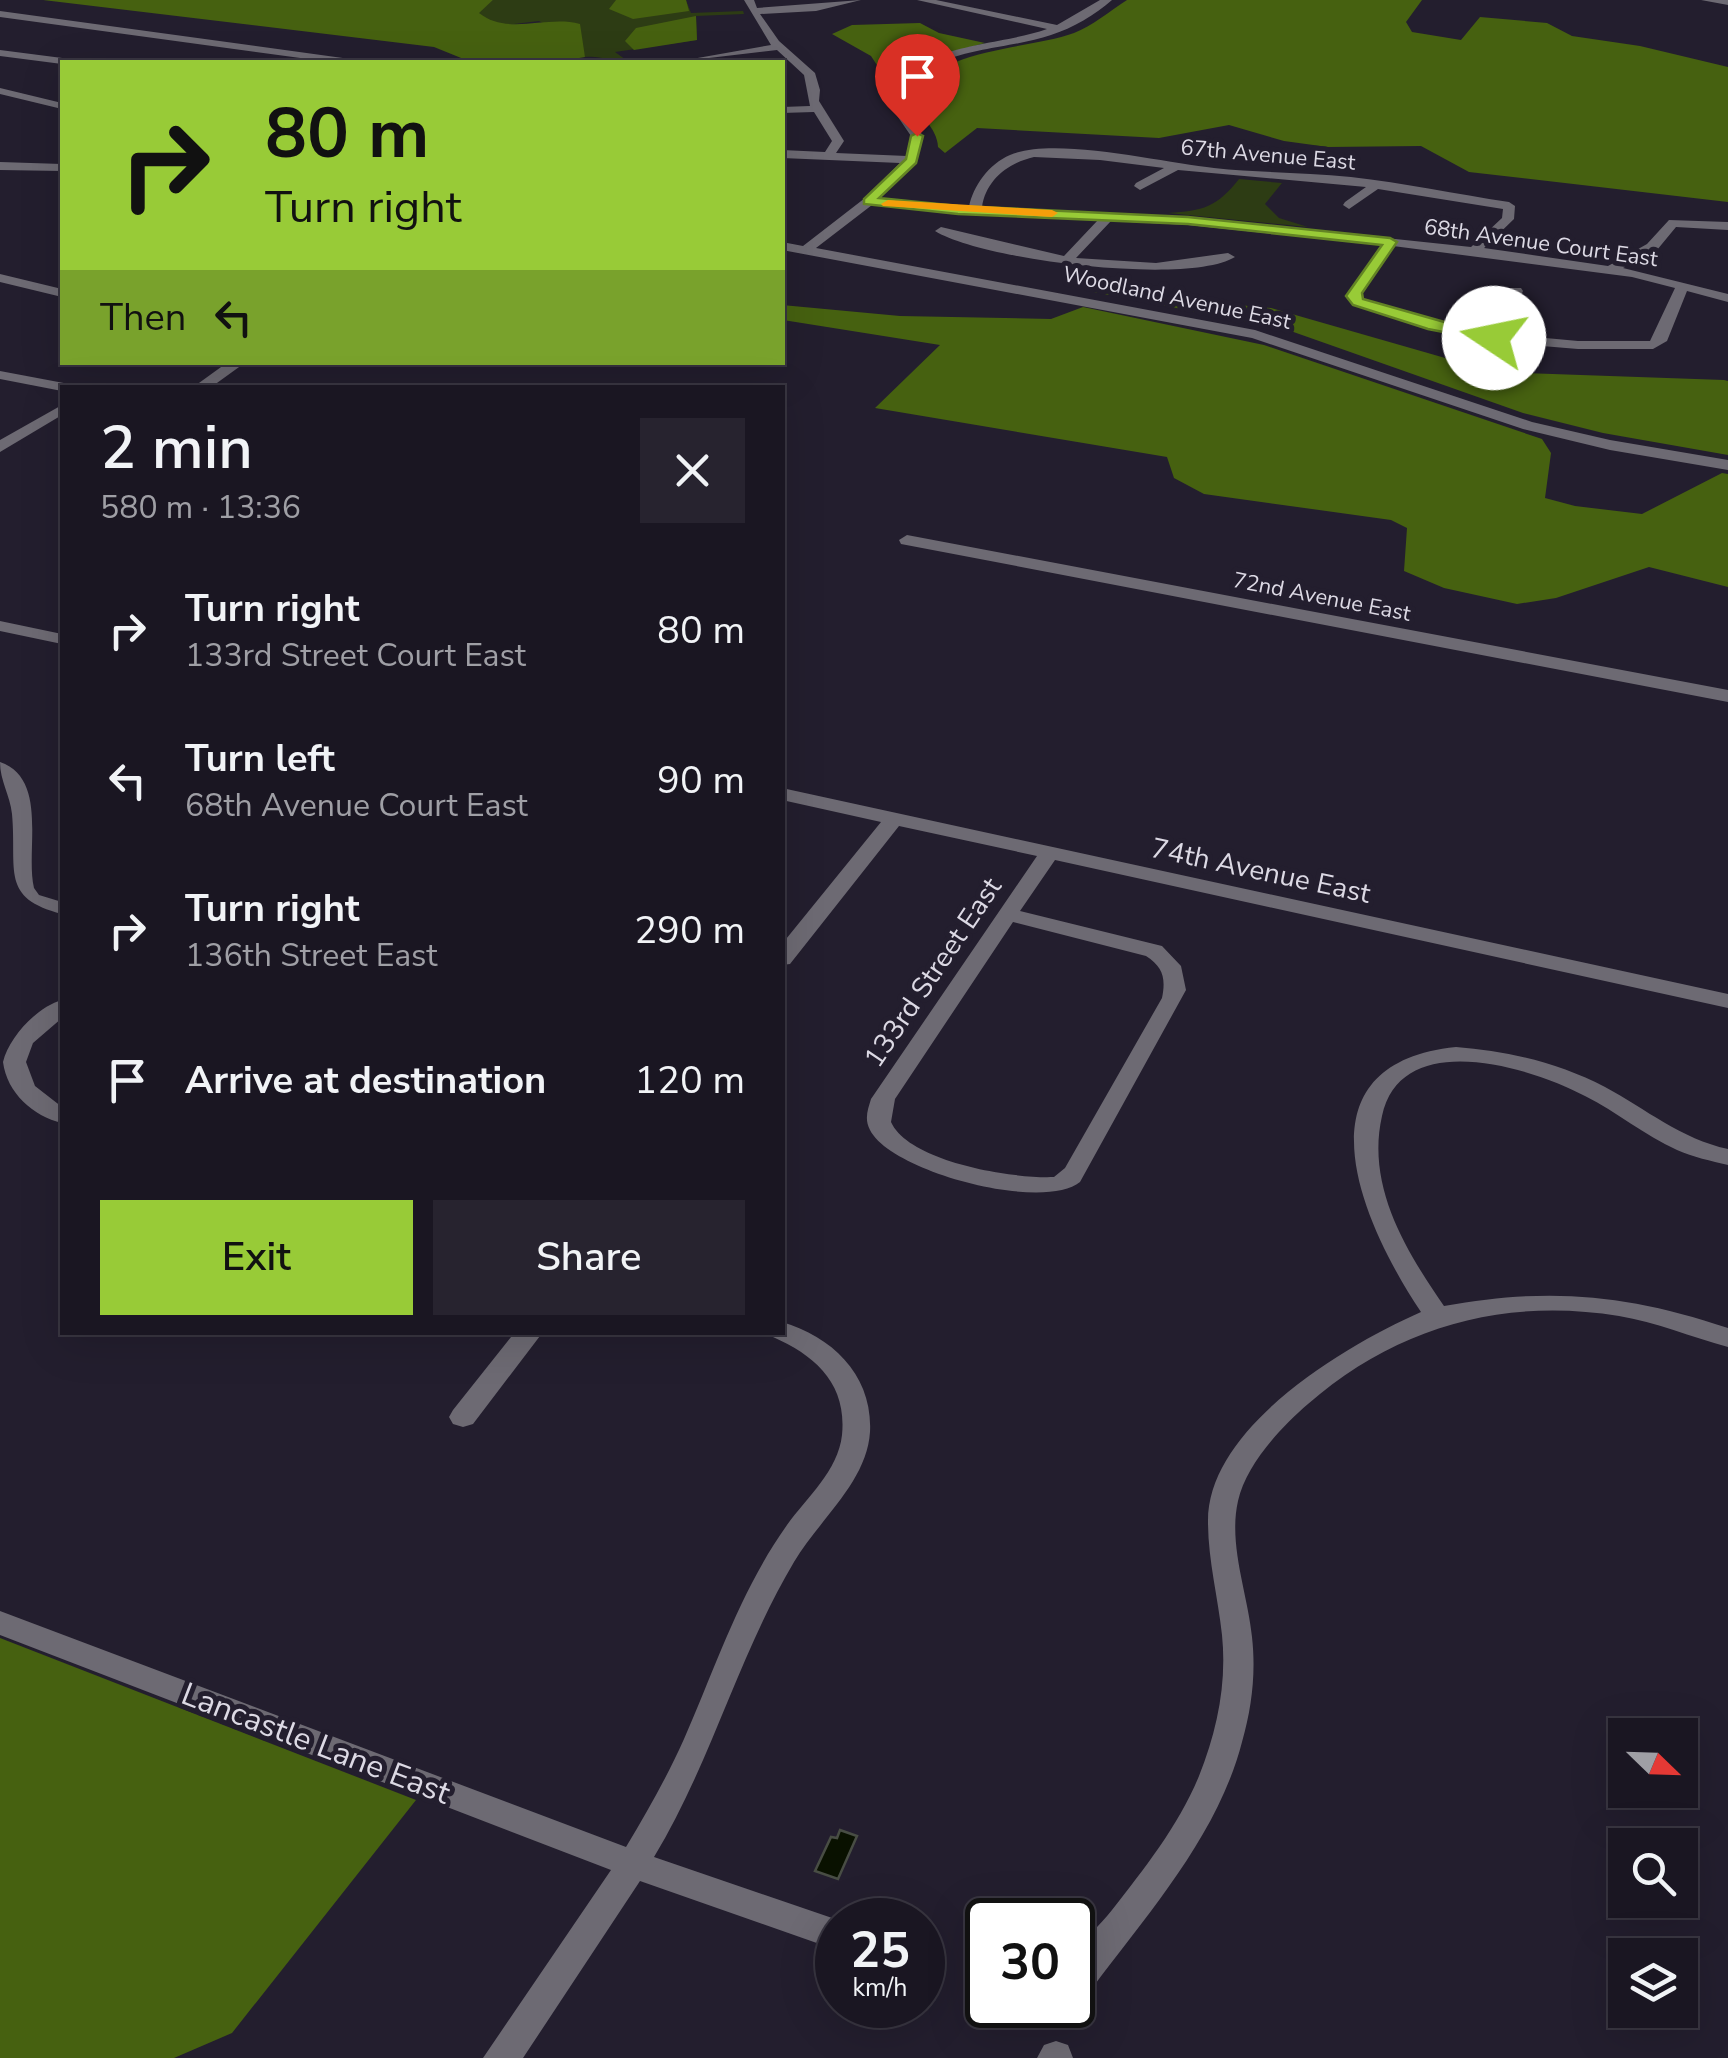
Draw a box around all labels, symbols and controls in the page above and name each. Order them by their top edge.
pin [875,34,960,137]
icon: arrive [890,49,945,104]
text: 80 m [265,86,429,182]
icon: right [100,100,230,230]
street label: 67th Avenue East [1179,132,1357,178]
text: Turn right [265,177,462,238]
street label: 68th Avenue Court East [1422,212,1660,274]
street label: Woodland Avenue East [1060,259,1294,337]
position arrow [1442,286,1546,390]
icon: left [206,290,261,345]
text: Then [100,292,186,343]
text: 2 min [100,407,253,489]
button: close [640,418,745,523]
text: 580 m · 13:36 [100,486,301,529]
street label: 72nd Avenue East [1230,565,1413,629]
text: Turn right [185,583,360,634]
icon: right [100,603,155,658]
text: 80 m [657,605,745,656]
text: 133rd Street Court East [185,634,526,677]
text: Turn left [185,733,335,784]
icon: left [100,753,155,808]
text: 90 m [657,755,745,806]
text: 68th Avenue Court East [185,784,528,827]
street label: 74th Avenue East [1148,829,1374,913]
street label: 133rd Street East [855,870,1011,1075]
text: Turn right [185,883,360,934]
icon: right [100,903,155,958]
text: 290 m [634,905,745,956]
text: 136th Street East [185,934,438,977]
icon: arrive [100,1053,155,1108]
text: Arrive at destination [185,1055,546,1106]
text: 120 m [634,1055,745,1106]
button: Exit [100,1200,413,1315]
button: Share [433,1200,745,1315]
street label: Lancastle Lane East [175,1672,457,1815]
north arrow [1608,1718,1698,1808]
map controls [1608,1718,1698,2028]
button: search [1608,1828,1698,1918]
speed limit sign: 30 [965,1898,1095,2028]
text: 25 [850,1916,910,1985]
button: layers [1608,1938,1698,2028]
text: km/h [852,1971,908,2005]

